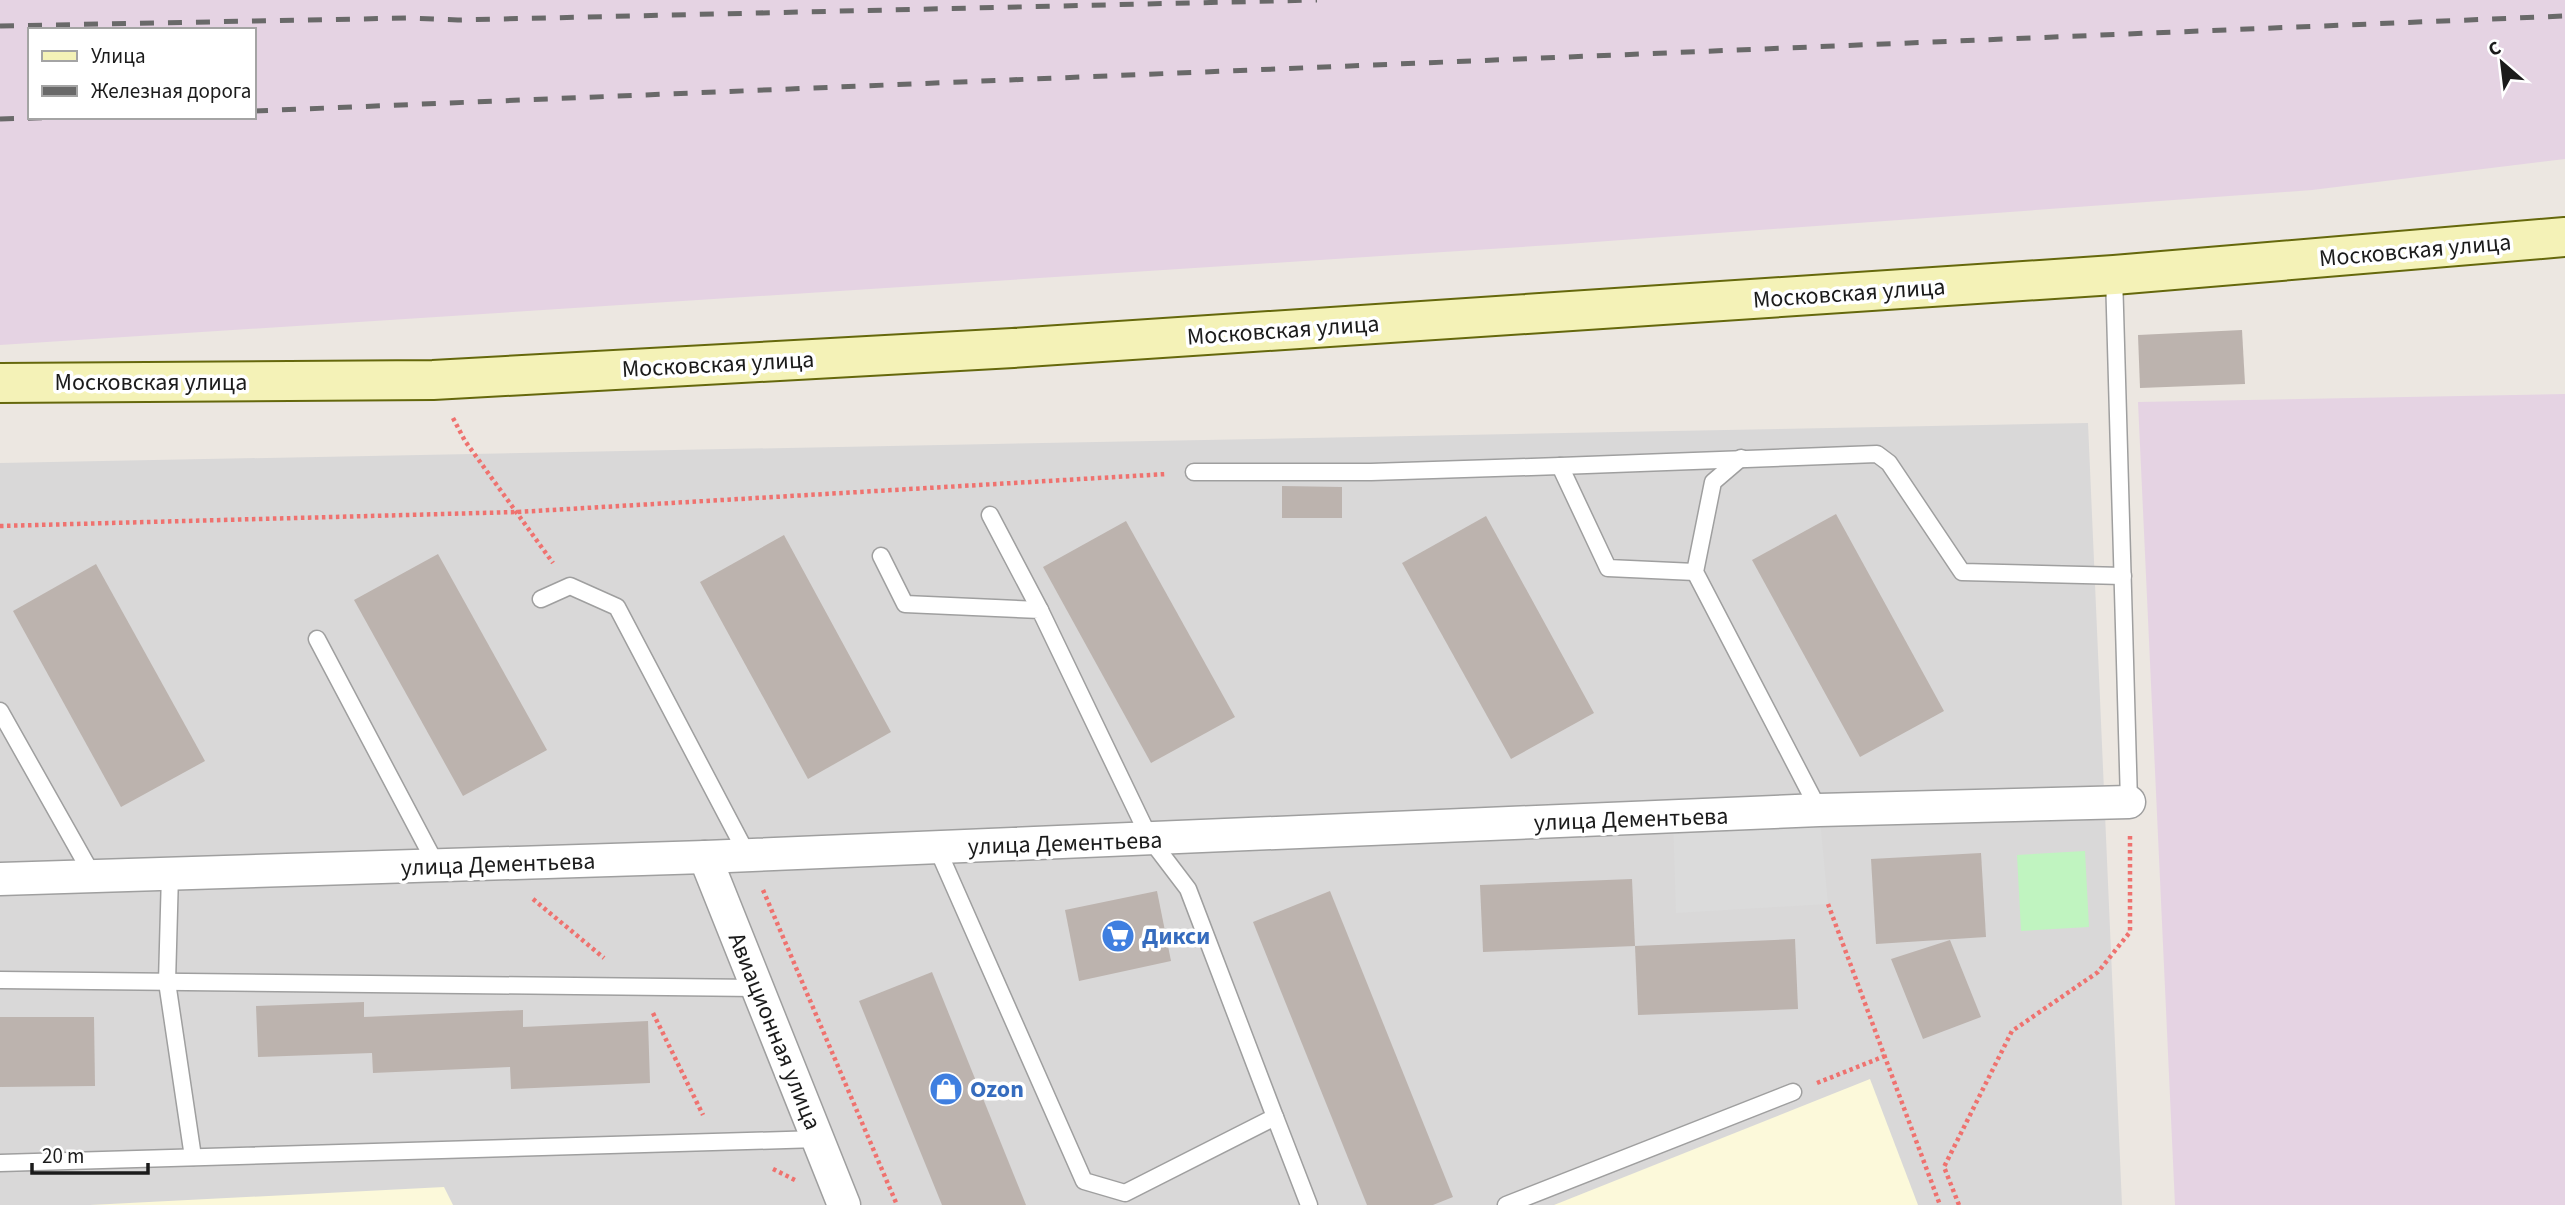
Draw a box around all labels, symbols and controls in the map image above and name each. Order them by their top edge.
legend [28,28,256,119]
north arrow [2467,28,2537,98]
text: С [2484,35,2506,64]
text: Улица [91,41,146,71]
text: Железная дорога [91,76,251,106]
street label: Московская улица [2317,225,2513,276]
street label: Московская улица [1752,269,1946,318]
street label: Московская улица [1186,306,1380,355]
street label: Московская улица [621,342,815,387]
street label: Московская улица [55,365,247,400]
street label: улица Дементьева [1533,799,1729,840]
street label: улица Дементьева [967,823,1163,864]
street label: улица Дементьева [400,844,596,885]
supermarket icon: Дикси [1099,917,1137,955]
place label: Дикси [1142,919,1210,954]
street label: Авиационная улица [719,927,830,1135]
shop icon: Ozon [927,1070,965,1108]
place label: Ozon [970,1072,1024,1107]
scale bar [32,1132,147,1176]
text: 20 m [42,1141,84,1171]

